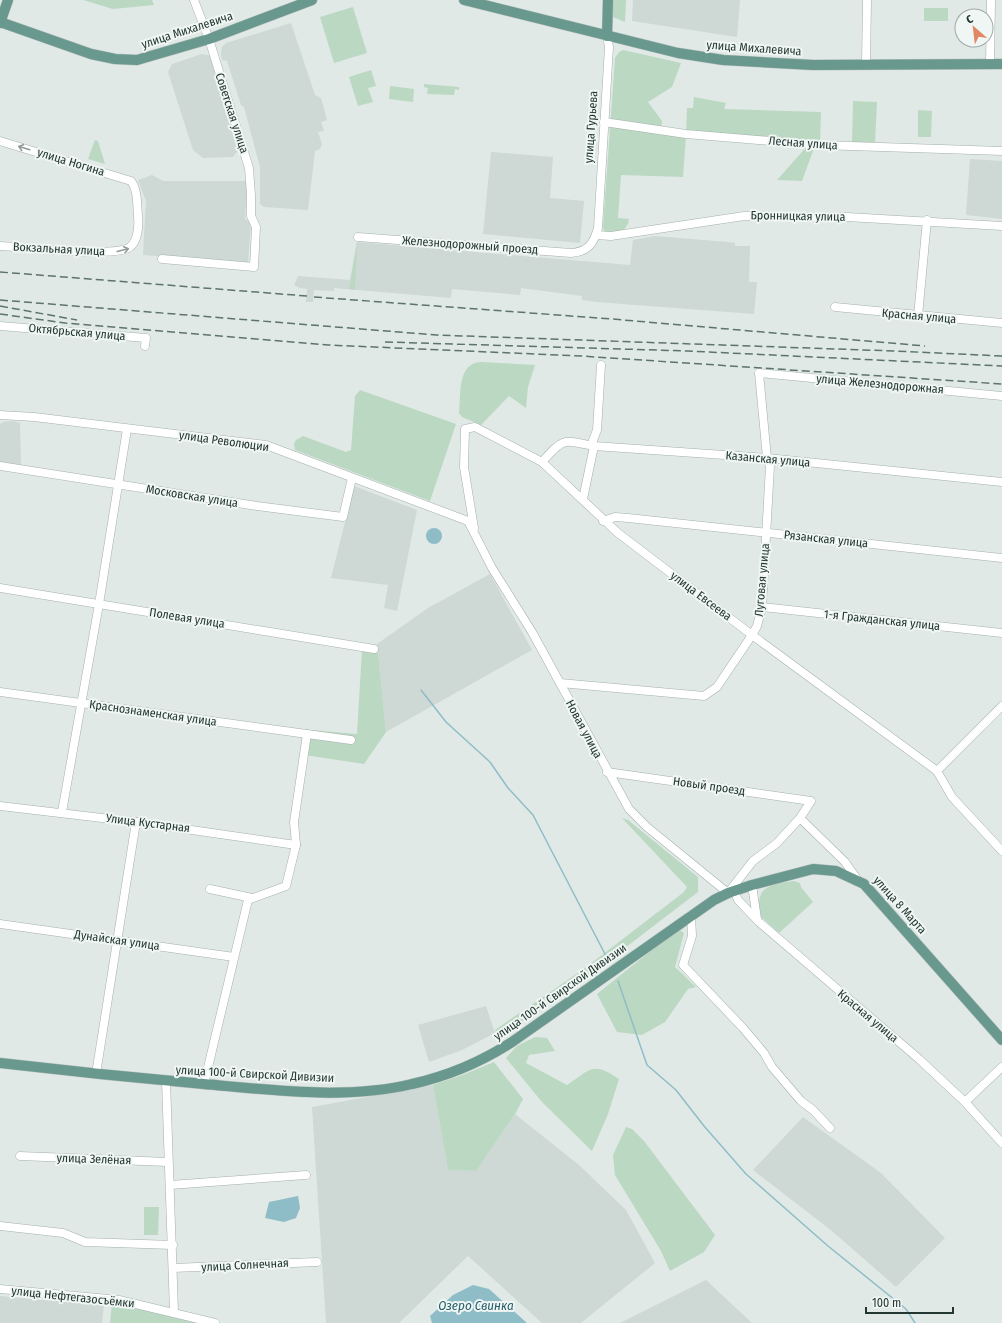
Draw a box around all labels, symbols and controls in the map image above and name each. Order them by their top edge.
north arrow [954,8,994,48]
street label: улица Михалевича [140,9,235,51]
text: С [964,12,975,27]
street label: улица Михалевича [706,38,802,58]
street label: Советская улица [212,71,252,155]
street label: улица Гурьева [581,90,601,164]
street label: Лесная улица [768,134,838,152]
one-way arrow [18,144,31,151]
street label: улица Ногина [36,145,107,179]
street label: Бронницкая улица [751,208,846,224]
street label: Железнодорожный проезд [401,233,539,257]
street label: Вокзальная улица [12,240,106,258]
one-way arrow [116,245,129,253]
street label: Красная улица [881,306,957,326]
street label: Октябрьская улица [28,321,126,343]
street label: улица Железнодорожная [816,371,944,397]
street label: улица Революции [178,428,270,454]
street label: Казанская улица [725,448,811,470]
street label: Московская улица [145,482,239,510]
street label: Рязанская улица [783,528,869,550]
street label: Луговая улица [752,543,772,617]
street label: улица Евсеева [668,568,734,624]
street label: Полевая улица [148,605,226,631]
street label: 1-я Гражданская улица [823,607,941,633]
street label: Краснознаменская улица [88,697,218,729]
street label: Новая улица [563,697,605,761]
street label: Новый проезд [672,774,746,798]
street label: Улица Кустарная [104,811,191,835]
street label: улица 8 Марта [871,873,930,937]
street label: Дунайская улица [72,927,161,953]
street label: улица 100-й Свирской Дивизии [491,941,629,1043]
street label: Красная улица [835,987,901,1045]
street label: улица 100-й Свирской Дивизии [175,1063,335,1085]
street label: улица Зелёная [56,1151,132,1167]
street label: улица Солнечная [201,1256,289,1274]
street label: улица Нефтегазосъёмки [11,1284,135,1310]
scale bar [866,1289,953,1315]
text: 100 m [872,1296,901,1310]
water label: Озеро Свинка [438,1298,514,1313]

